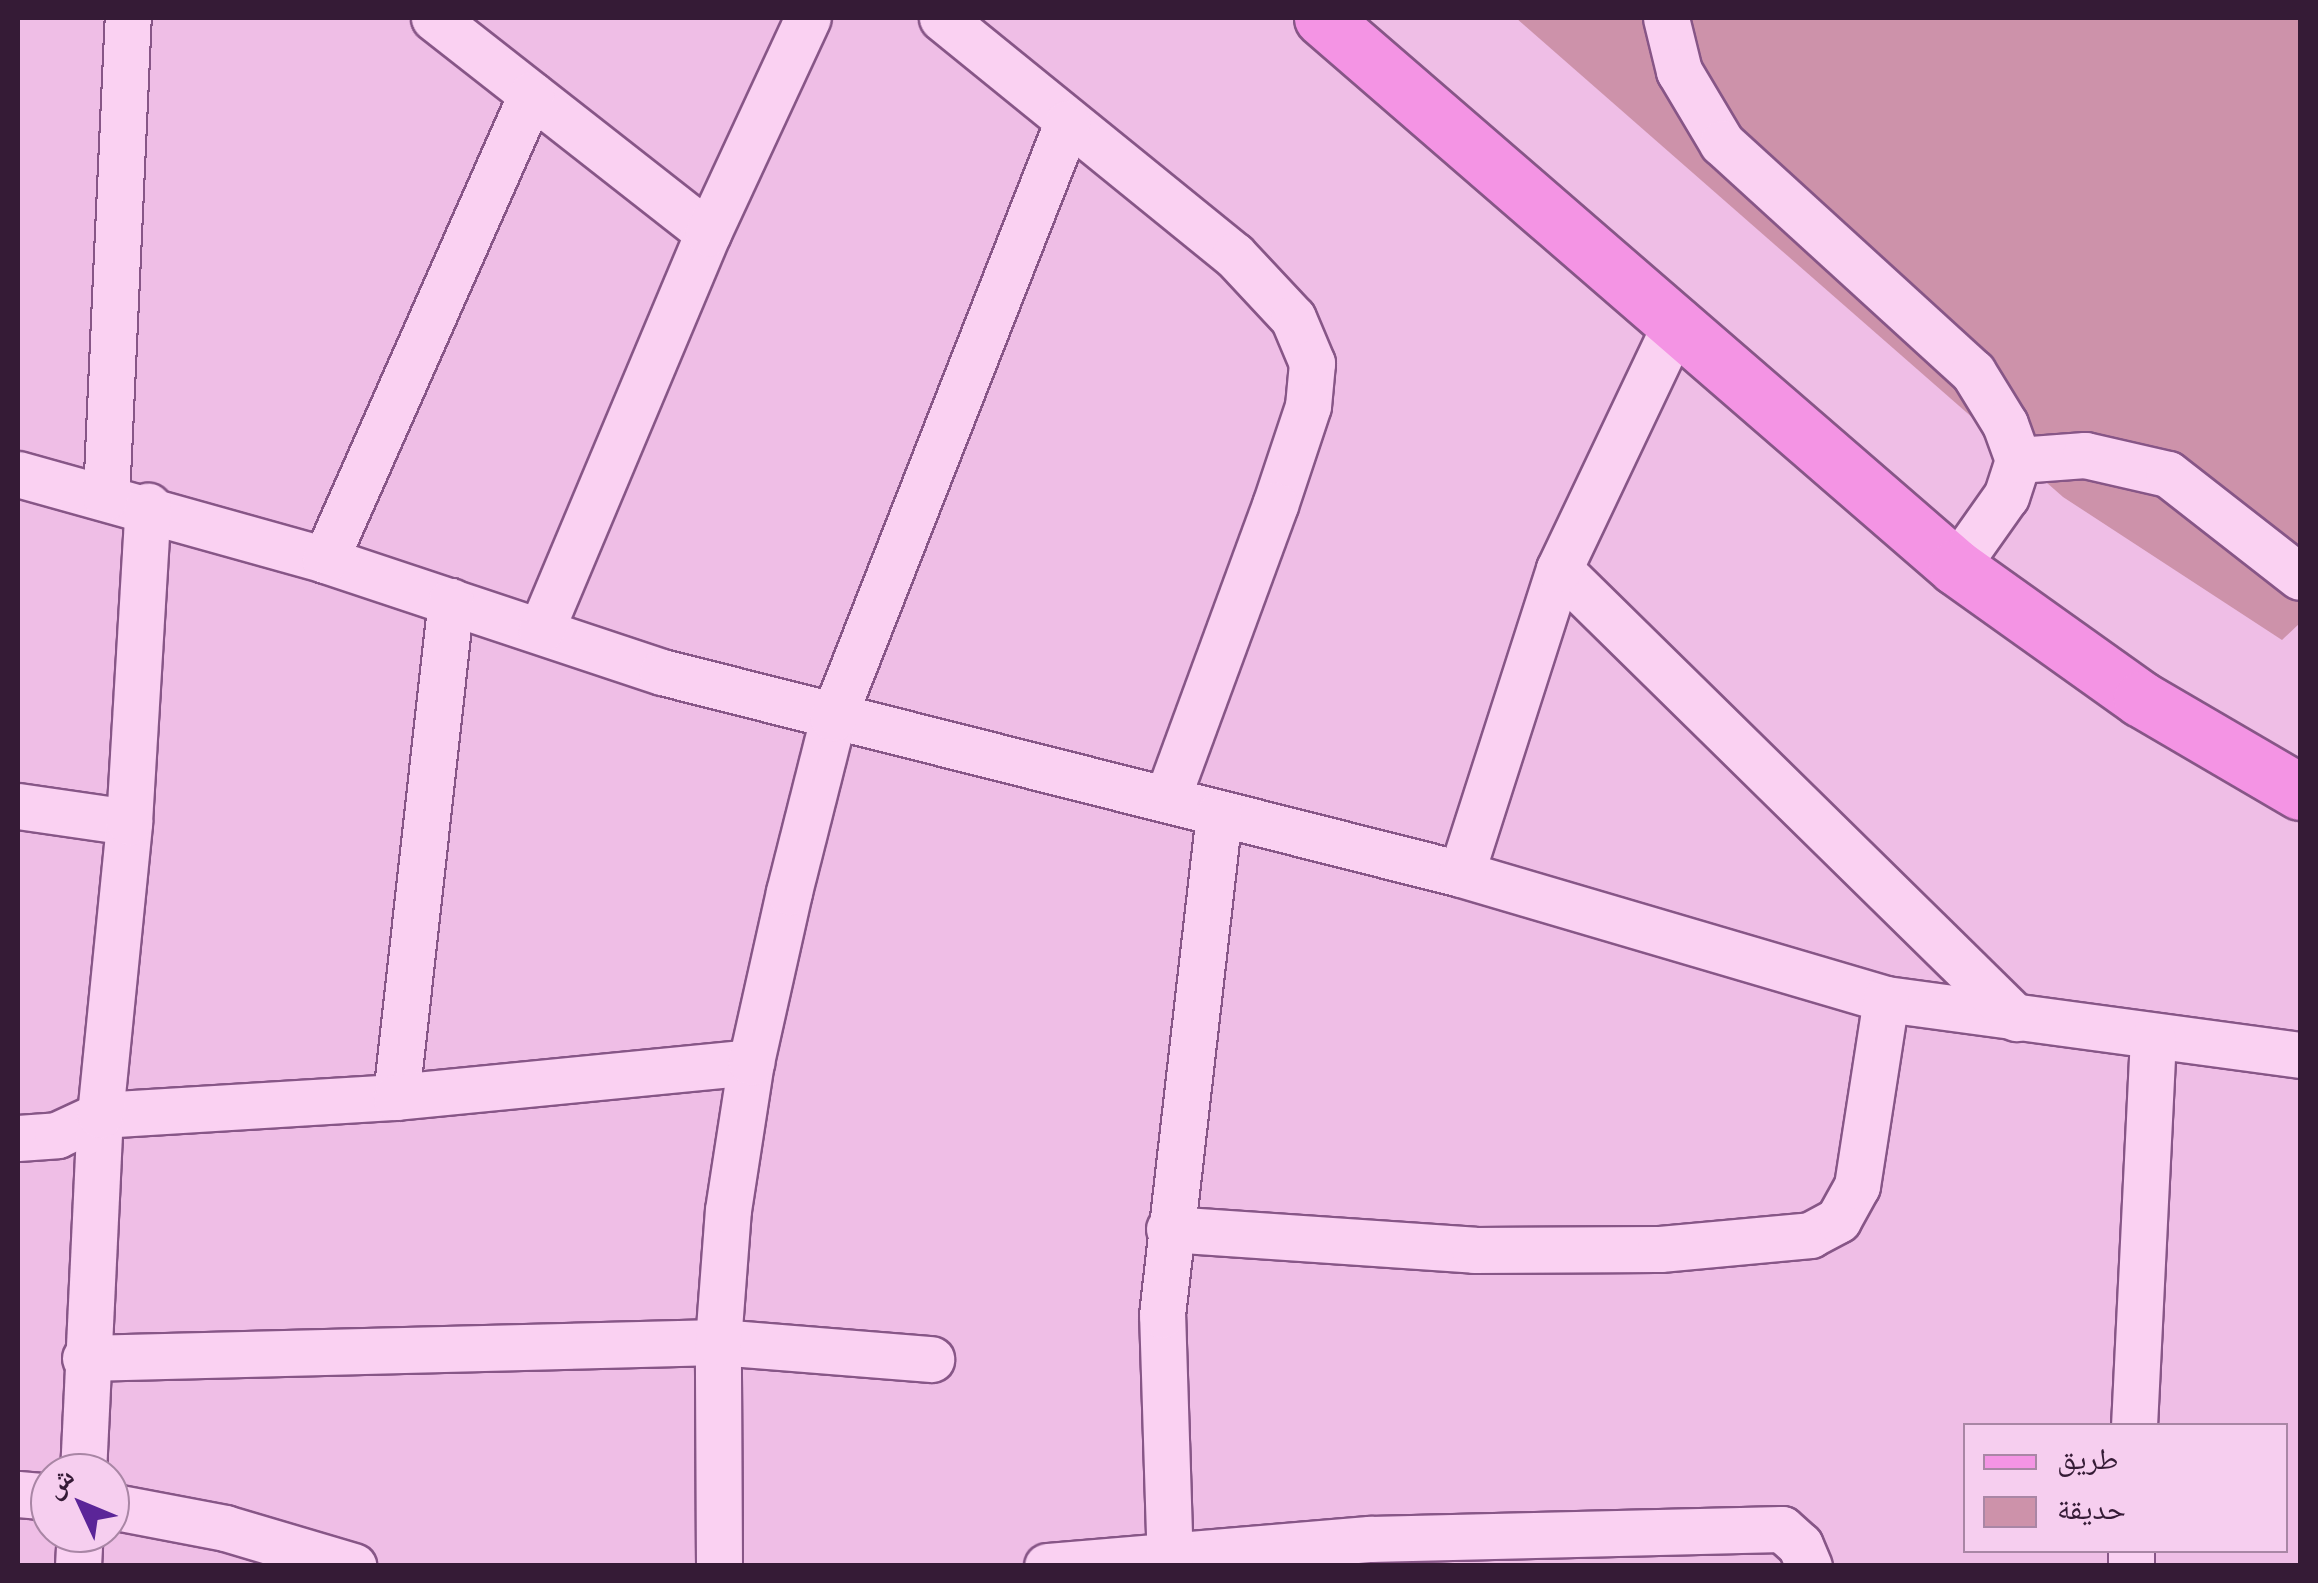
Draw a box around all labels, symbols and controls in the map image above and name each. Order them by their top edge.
legend [1963,1423,2288,1553]
text: طريق [2057,1437,2118,1483]
north arrow [30,1453,130,1553]
text: ش [34,1458,85,1509]
text: حديقة [2057,1487,2126,1533]

